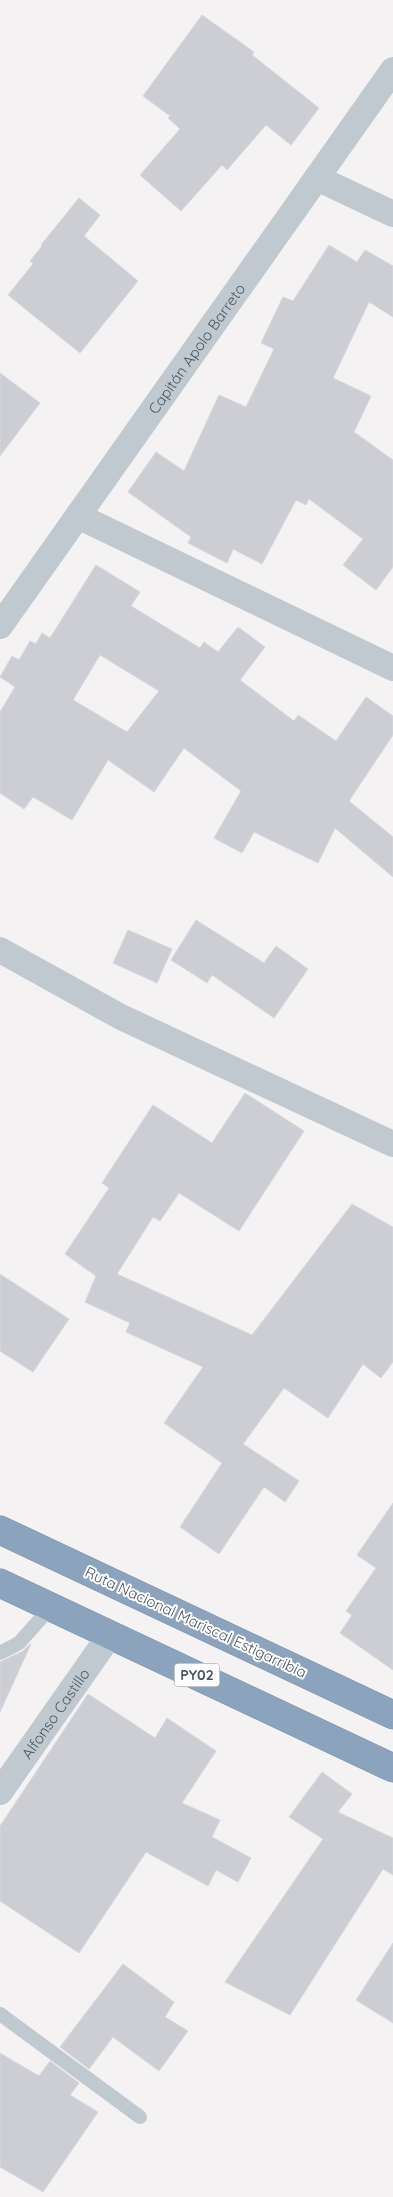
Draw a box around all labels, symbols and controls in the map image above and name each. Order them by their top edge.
street label: Capitán Apolo Barreto [144,280,249,417]
street label: Ruta Nacional Mariscal Estigarribia [82,1562,310,1682]
road number: PY02 [174,1664,220,1686]
street label: Alfonso Castillo [17,1665,93,1762]

